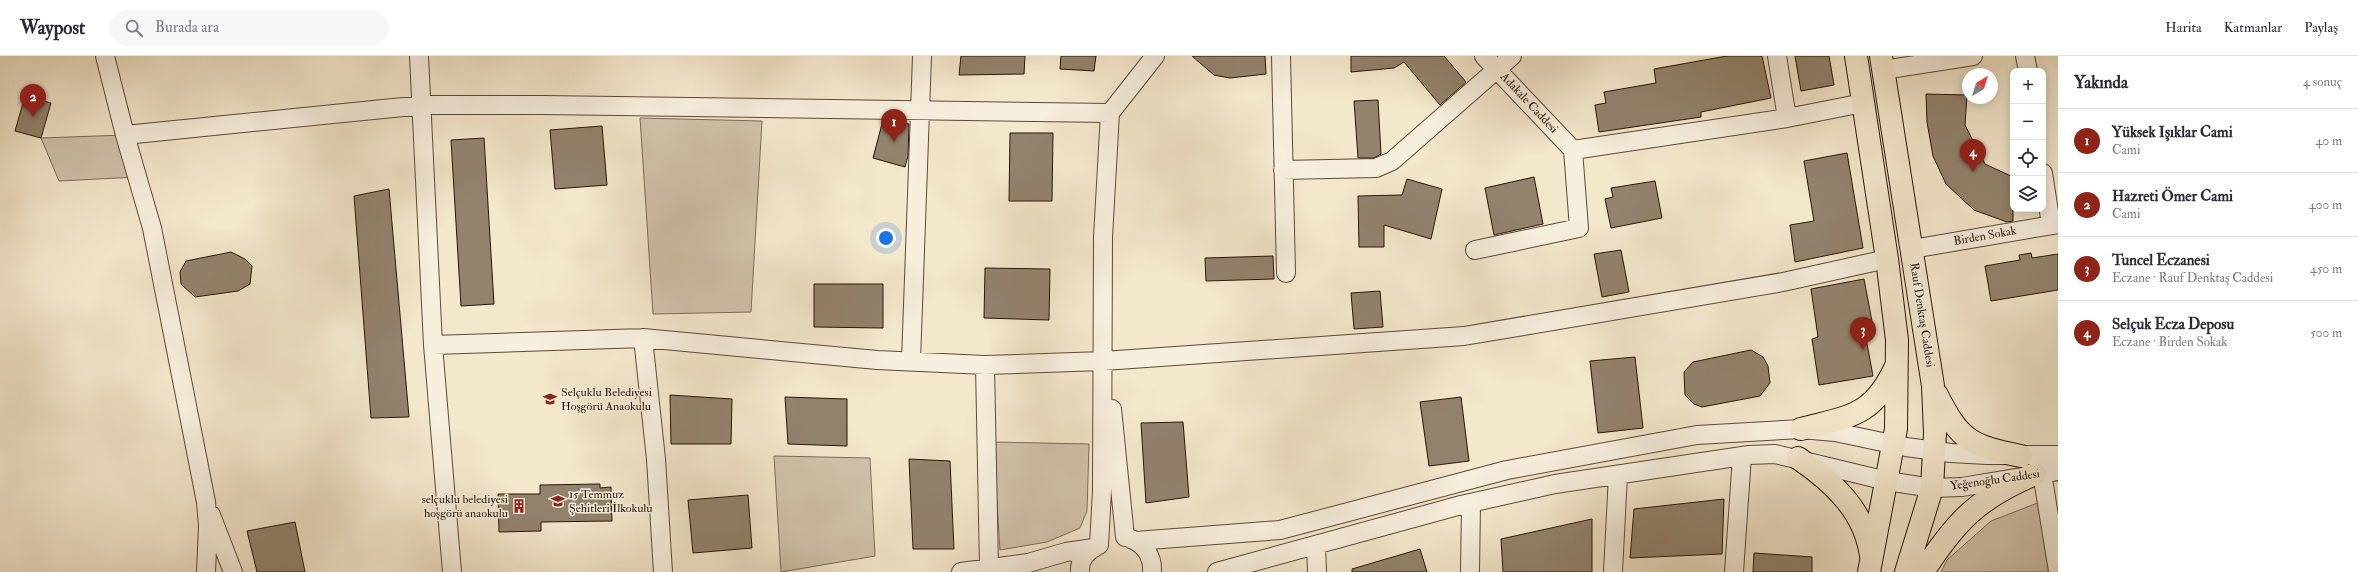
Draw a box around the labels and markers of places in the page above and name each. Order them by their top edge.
pin: 2 [20,84,46,117]
pin: 1 [881,109,907,142]
pin: 4 [1960,139,1986,172]
pin: 3 [1850,317,1876,350]
place label: Selçuklu Belediyesi Hoşgörü Anaokulu [561,385,652,414]
school or university icon: Selçuklu Belediyesi Hoşgörü Anaokulu [542,391,558,407]
place label: 15 Temmuz Şehitleri İlkokulu [569,487,653,516]
place label: selçuklu belediyesi hoşgörü anaokulu [422,492,508,521]
school or university icon: 15 Temmuz Şehitleri İlkokulu [550,493,566,509]
building icon: selçuklu belediyesi hoşgörü anaokulu [511,498,527,514]

